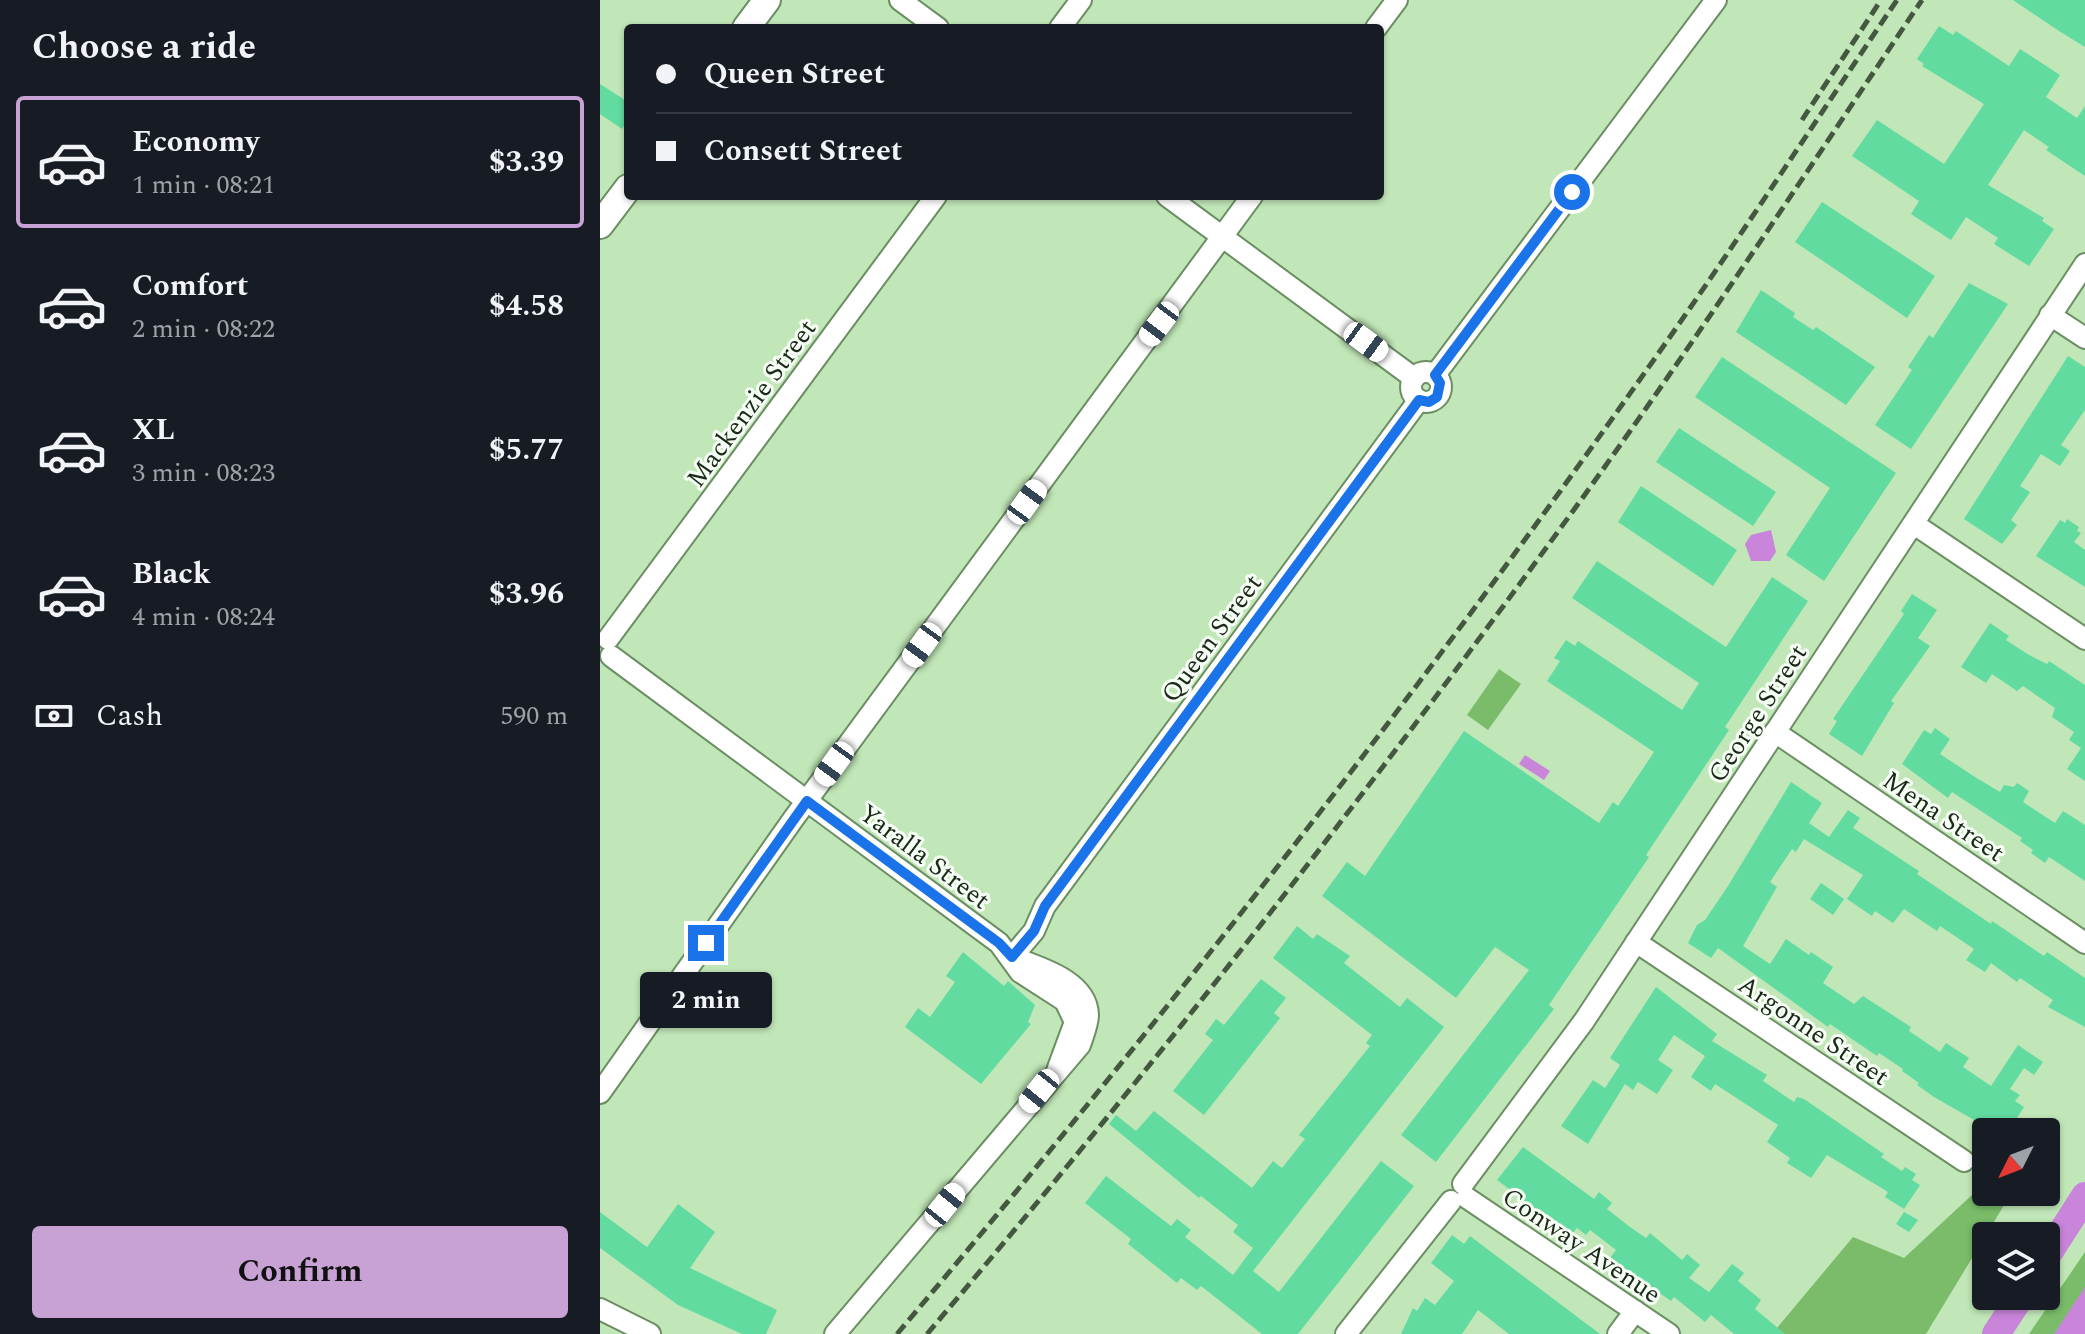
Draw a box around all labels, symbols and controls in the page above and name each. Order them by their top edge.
text: Choose a ride [32,20,256,75]
text: Queen Street [704,51,885,97]
text: Economy [132,119,259,165]
icon: car [36,126,108,198]
text: Consett Street [704,128,902,174]
text: $3.39 [489,139,564,185]
text: 1 min · 08:21 [132,165,275,205]
route start [1554,174,1590,210]
text: Comfort [132,263,248,309]
icon: car [36,270,108,342]
text: $4.58 [489,283,564,329]
car [1135,298,1183,350]
text: 2 min · 08:22 [132,309,275,349]
street label: Mackenzie Street [677,311,827,496]
car [1340,318,1392,366]
text: XL [132,407,175,453]
icon: car [36,414,108,486]
text: $5.77 [489,427,564,473]
text: 3 min · 08:23 [132,453,275,493]
car [1003,476,1051,528]
text: Black [132,551,211,597]
icon: car [36,558,108,630]
street label: Queen Street [1151,566,1272,711]
text: $3.96 [489,571,564,617]
text: 4 min · 08:24 [132,597,275,637]
car [898,619,946,671]
street label: George Street [1698,636,1818,791]
text: Cash [96,693,163,739]
icon: cash [32,694,76,738]
text: 590 m [500,696,568,736]
car [810,738,858,790]
street label: Mena Street [1874,761,2013,873]
street label: Yaralla Street [850,794,999,920]
route end [688,925,724,961]
street label: Argonne Street [1730,965,1897,1096]
callout: 2 min [640,971,772,1027]
text: 2 min [671,980,741,1020]
car [1015,1065,1063,1117]
north arrow [1972,1118,2060,1206]
map controls [1972,1118,2060,1310]
street label: Conway Avenue [1494,1178,1669,1314]
car [921,1179,969,1231]
button: layers [1972,1222,2060,1310]
button: Confirm [32,1226,568,1318]

